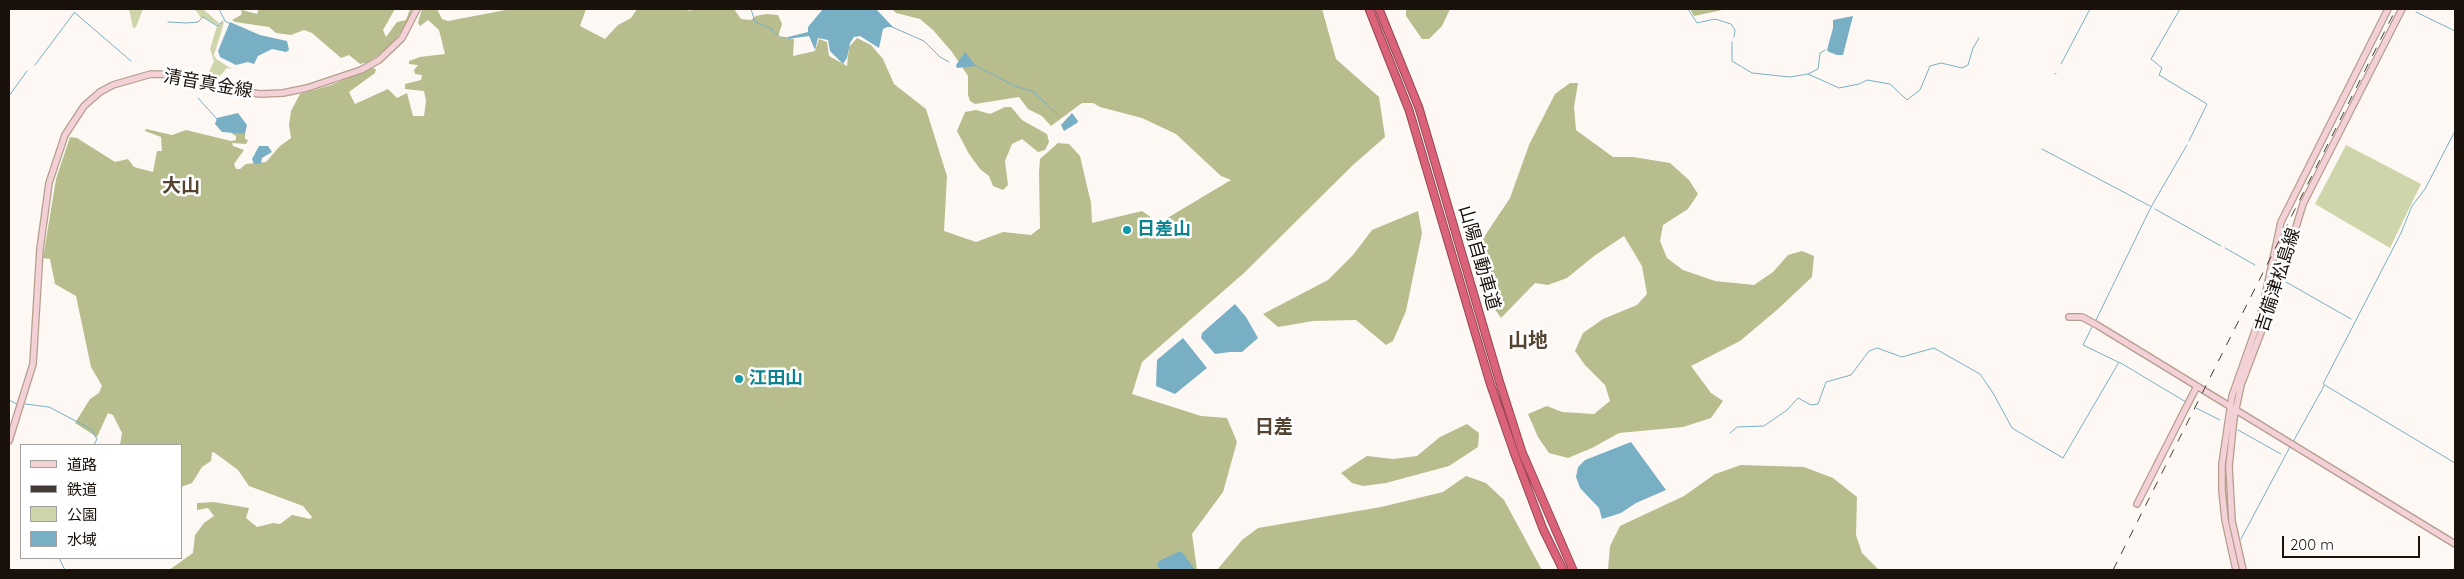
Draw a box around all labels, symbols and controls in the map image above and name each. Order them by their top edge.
street label: 清音真金線 [162,66,254,102]
district label: 大山 [162,175,200,197]
street label: 山陽自動車道 [1454,203,1504,313]
place label: 日差山 [1137,219,1191,241]
marker: 日差山 [1121,224,1133,236]
street label: 吉備津松島線 [2251,225,2305,335]
district label: 山地 [1508,329,1548,353]
place label: 江田山 [749,368,803,390]
marker: 江田山 [733,373,745,385]
district label: 日差 [1255,416,1293,438]
legend [20,444,182,559]
text: 道路 [67,455,97,474]
text: 鉄道 [67,480,97,499]
text: 公園 [67,505,97,524]
scale bar [2284,526,2422,558]
text: 水域 [67,530,97,549]
text: 200 m [2290,535,2334,554]

